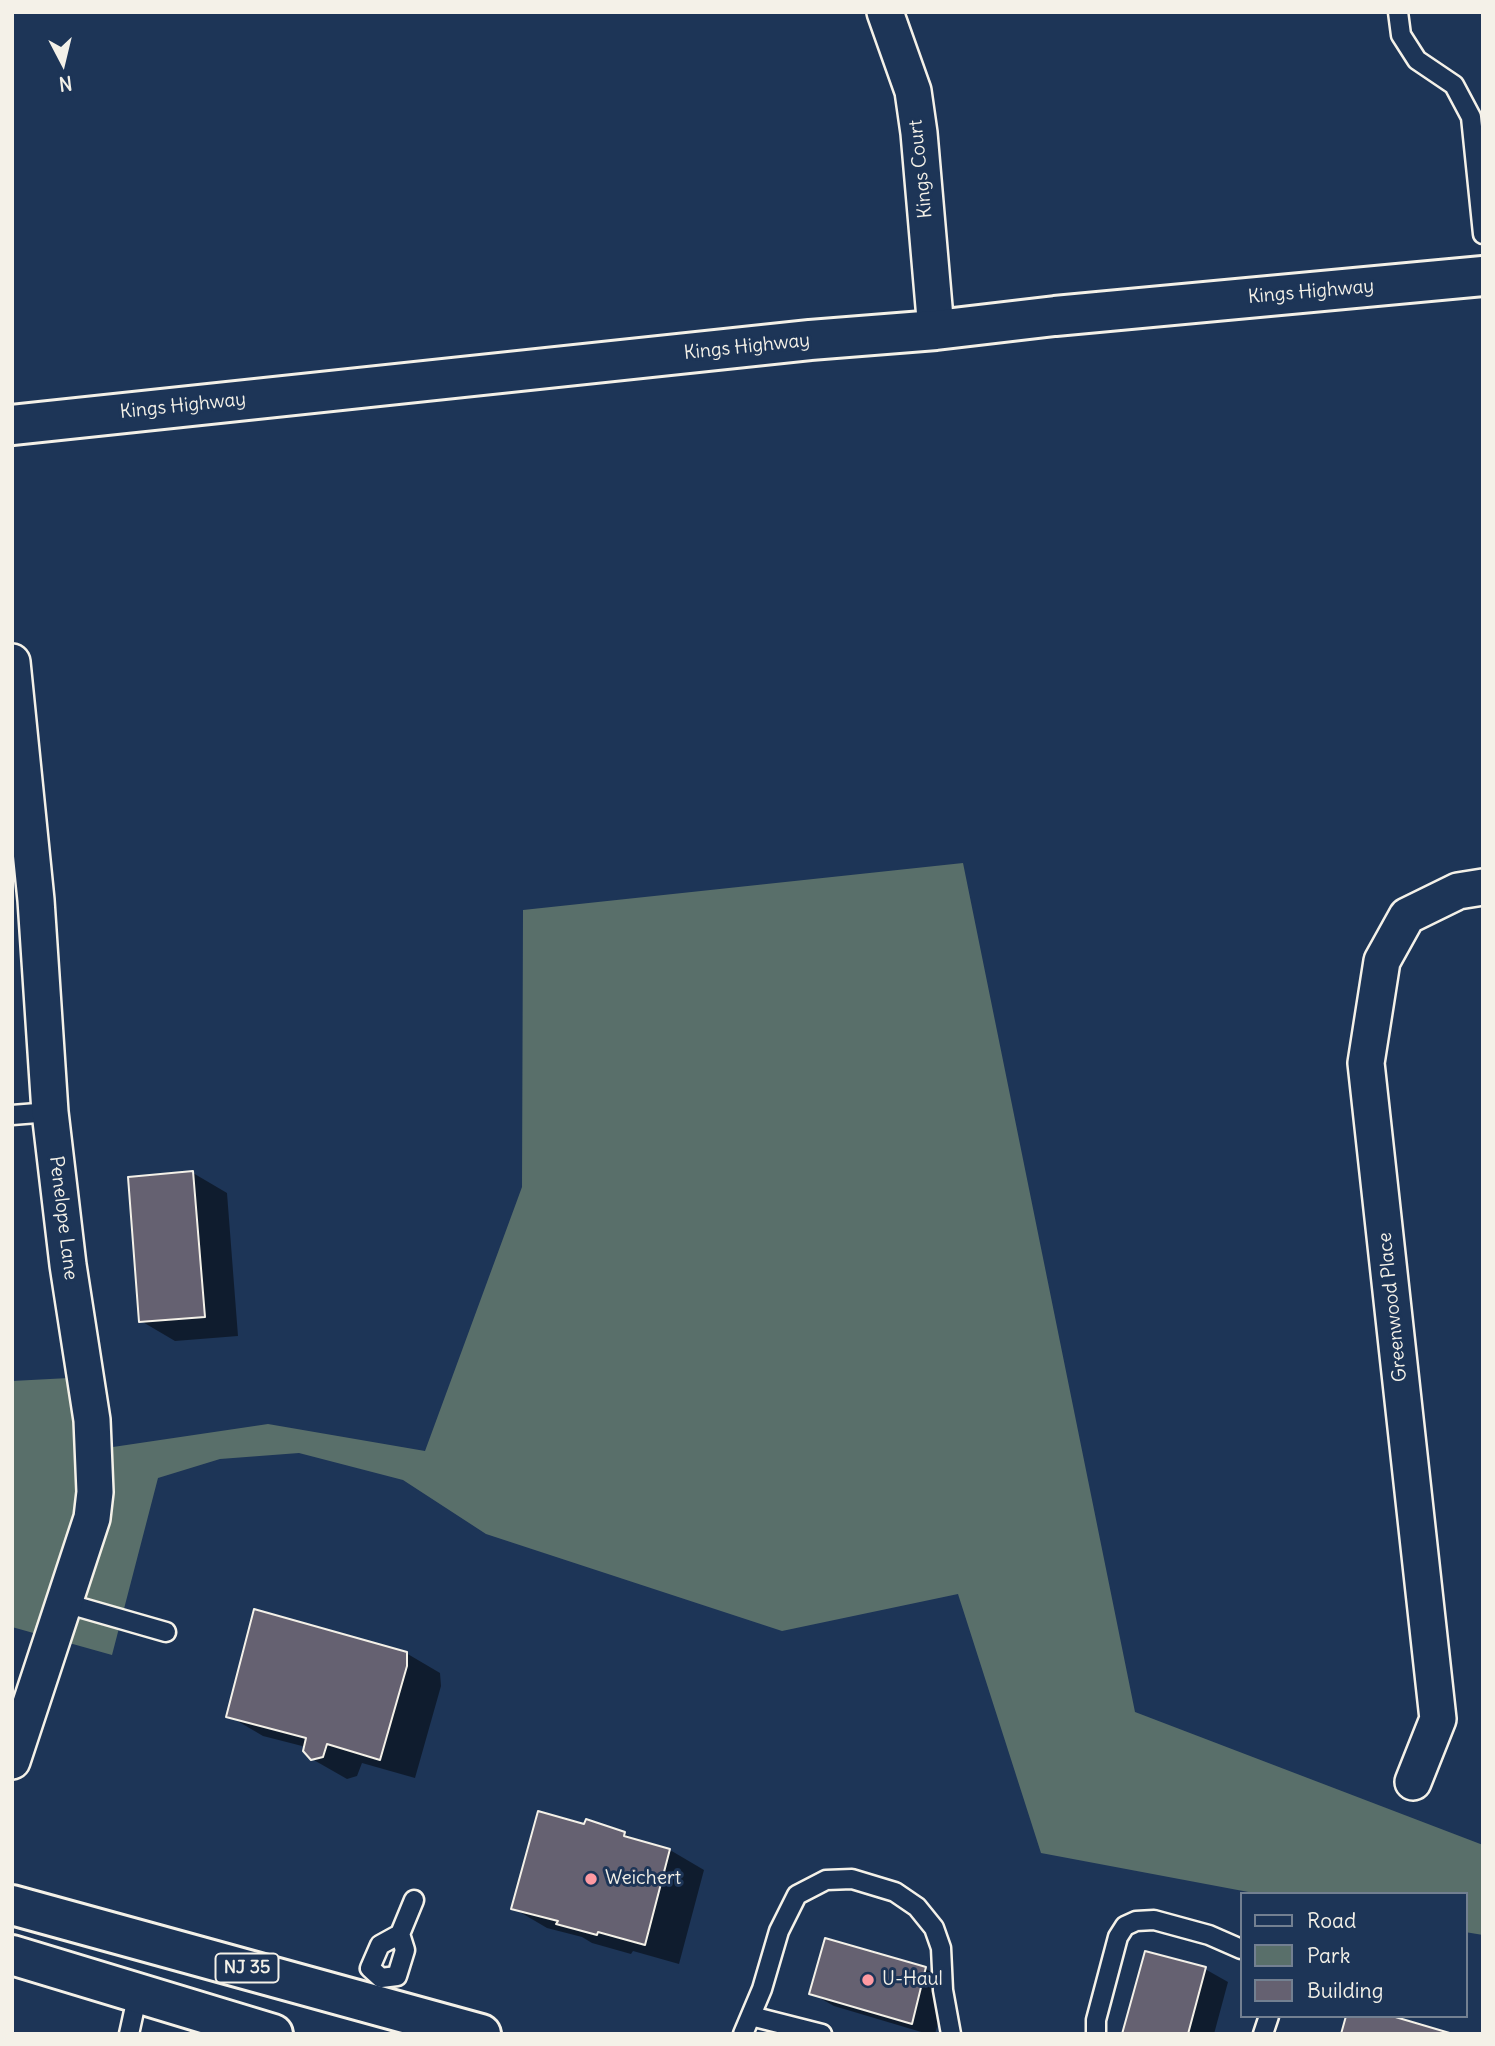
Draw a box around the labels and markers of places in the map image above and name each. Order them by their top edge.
place label: Weichert [605,1868,681,1890]
marker: Weichert [583,1871,599,1887]
place label: U-Haul [882,1969,943,1991]
marker: U-Haul [860,1972,876,1988]

